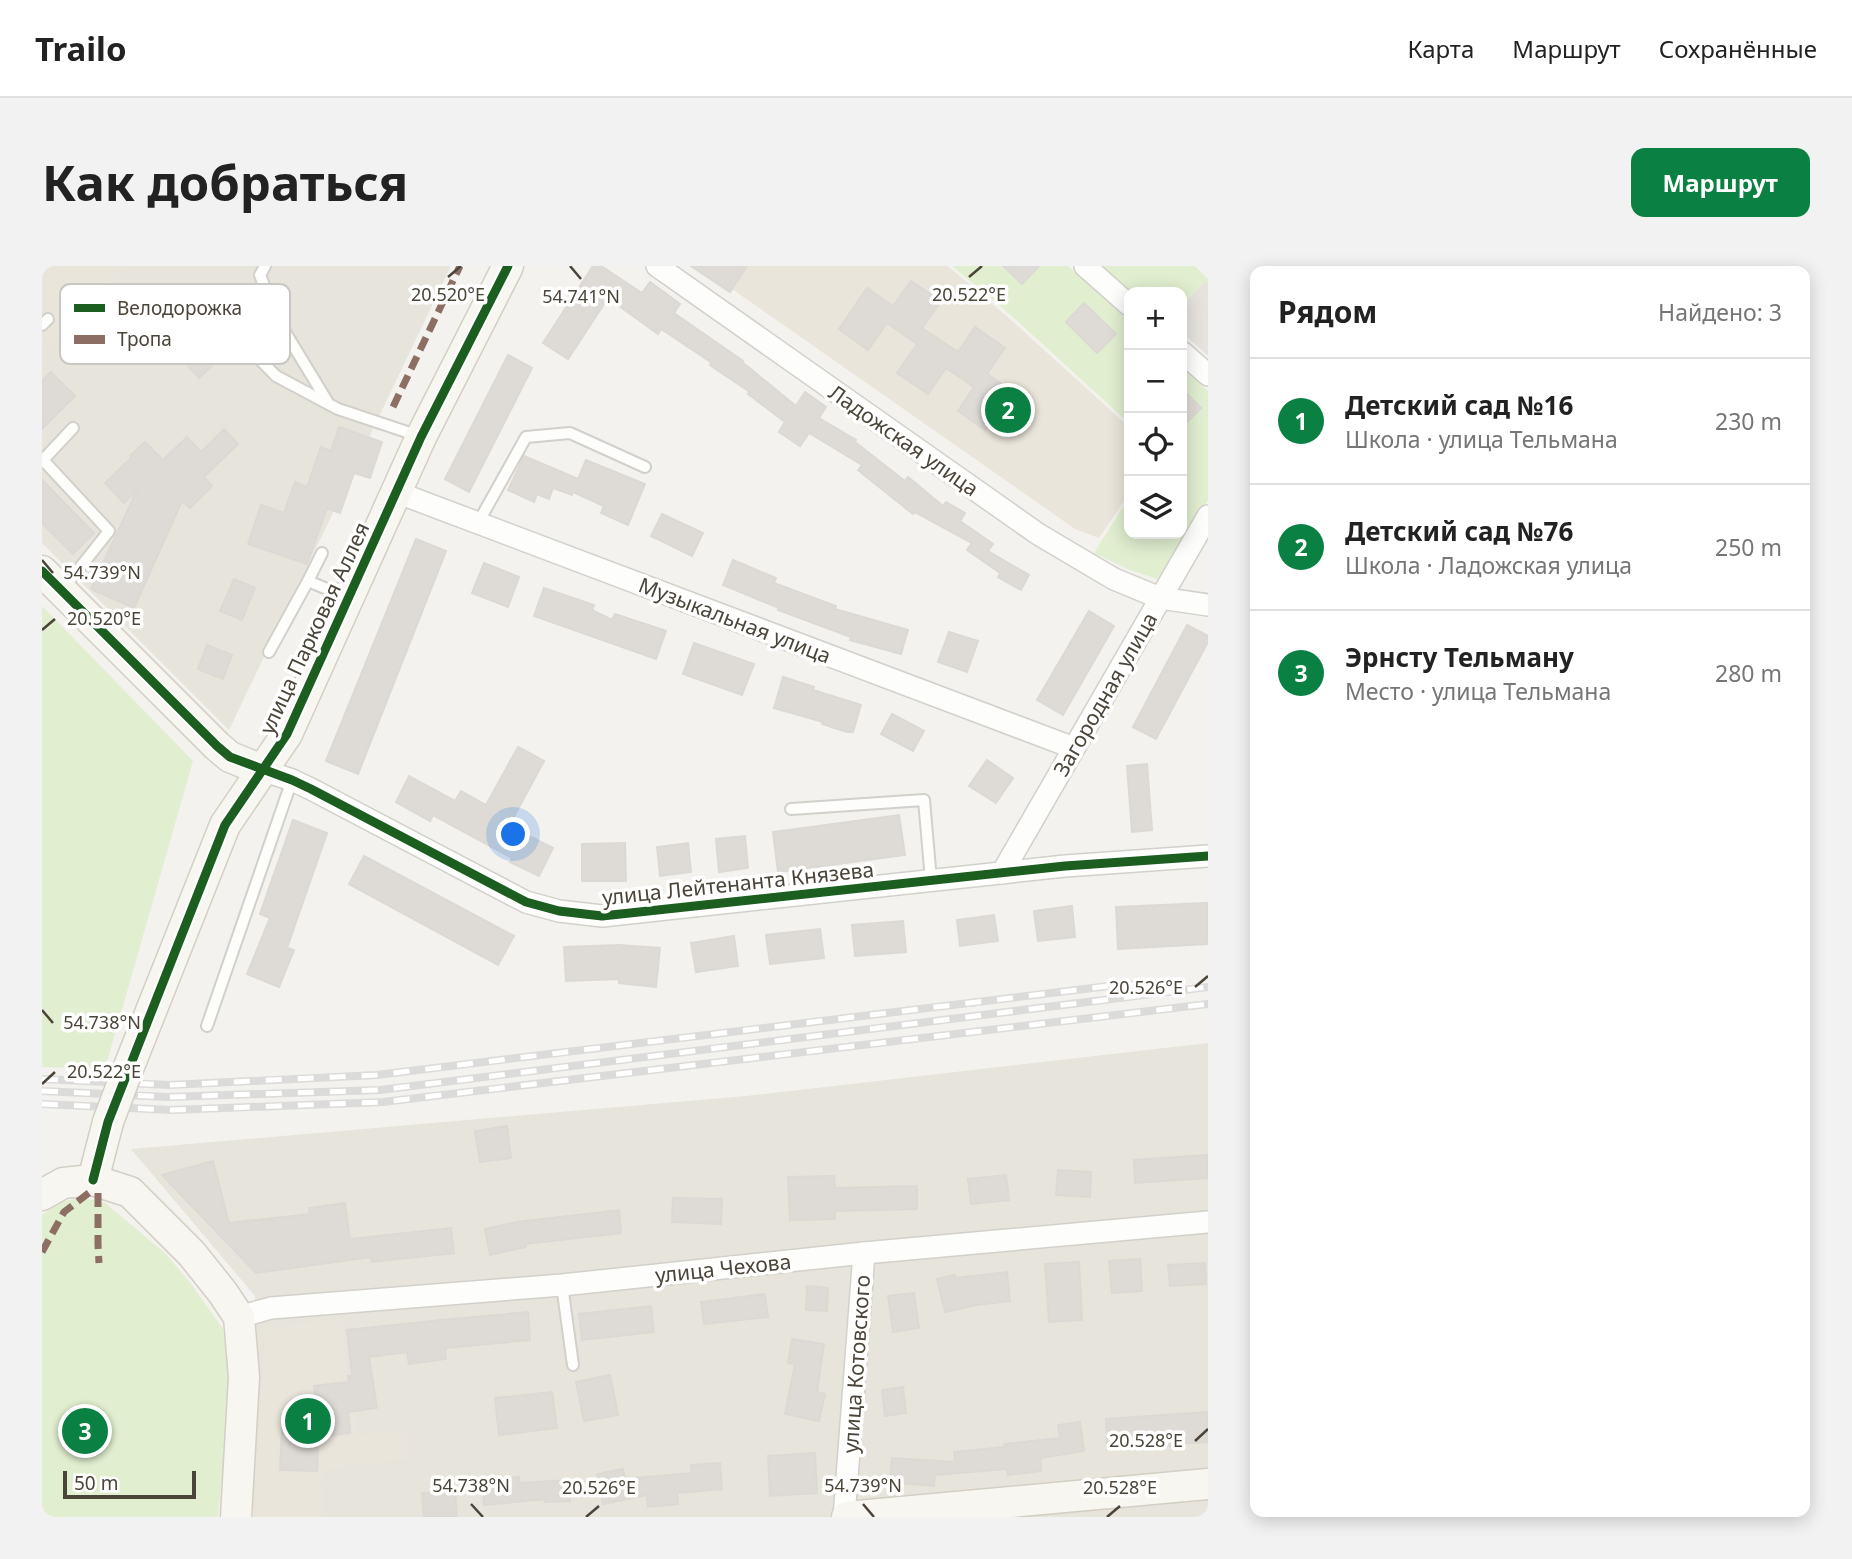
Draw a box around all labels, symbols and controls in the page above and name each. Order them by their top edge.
text: Trailo [35,26,127,71]
text: Карта [1407,32,1474,65]
text: Маршрут [1512,32,1621,65]
text: Сохранённые [1659,32,1817,65]
button: Маршрут [1631,148,1810,217]
text: Как добраться [42,149,408,215]
text: 20.520°E [411,282,485,306]
text: 20.522°E [932,282,1006,306]
legend [60,284,290,364]
text: 54.741°N [542,284,620,308]
map controls [1124,287,1187,539]
button: + [1124,287,1187,350]
text: Рядом [1278,291,1377,332]
text: Велодорожка [117,295,242,321]
text: Найдено: 3 [1658,296,1782,328]
text: Тропа [117,326,172,352]
button: − [1124,350,1187,413]
street label: Ладожская улица [824,378,984,502]
pin: 2 [985,384,1031,436]
text: Детский сад №16 [1345,387,1573,423]
text: 1 [1294,405,1308,437]
text: 230 m [1715,405,1782,437]
button: locate [1124,413,1187,476]
text: Школа · улица Тельмана [1345,423,1618,455]
button: layers [1124,476,1187,539]
text: Детский сад №76 [1345,513,1573,549]
street label: улица Парковая Аллея [253,518,375,738]
text: 2 [1294,531,1308,563]
text: 250 m [1715,531,1782,563]
text: Школа · Ладожская улица [1345,549,1632,581]
text: 54.739°N [63,560,141,584]
street label: Музыкальная улица [635,570,835,670]
text: 20.520°E [67,606,141,630]
street label: Загородная улица [1047,607,1163,781]
text: Эрнсту Тельману [1345,639,1574,675]
text: 3 [1294,657,1308,689]
text: 280 m [1715,657,1782,689]
text: Место · улица Тельмана [1345,675,1611,707]
your location [496,817,530,851]
street label: улица Лейтенанта Князева [601,855,875,911]
text: 20.526°E [1109,975,1183,999]
text: 54.738°N [63,1010,141,1034]
text: 20.522°E [67,1059,141,1083]
street label: улица Чехова [654,1247,792,1289]
street label: улица Котовского [836,1274,876,1454]
pin: 1 [285,1395,331,1447]
pin: 3 [62,1405,108,1457]
text: 20.528°E [1109,1428,1183,1452]
scale bar [63,1468,196,1500]
text: 50 m [74,1470,118,1496]
text: 54.738°N [432,1473,510,1497]
text: 54.739°N [824,1473,902,1497]
text: 20.526°E [562,1475,636,1499]
text: 20.528°E [1083,1475,1157,1499]

